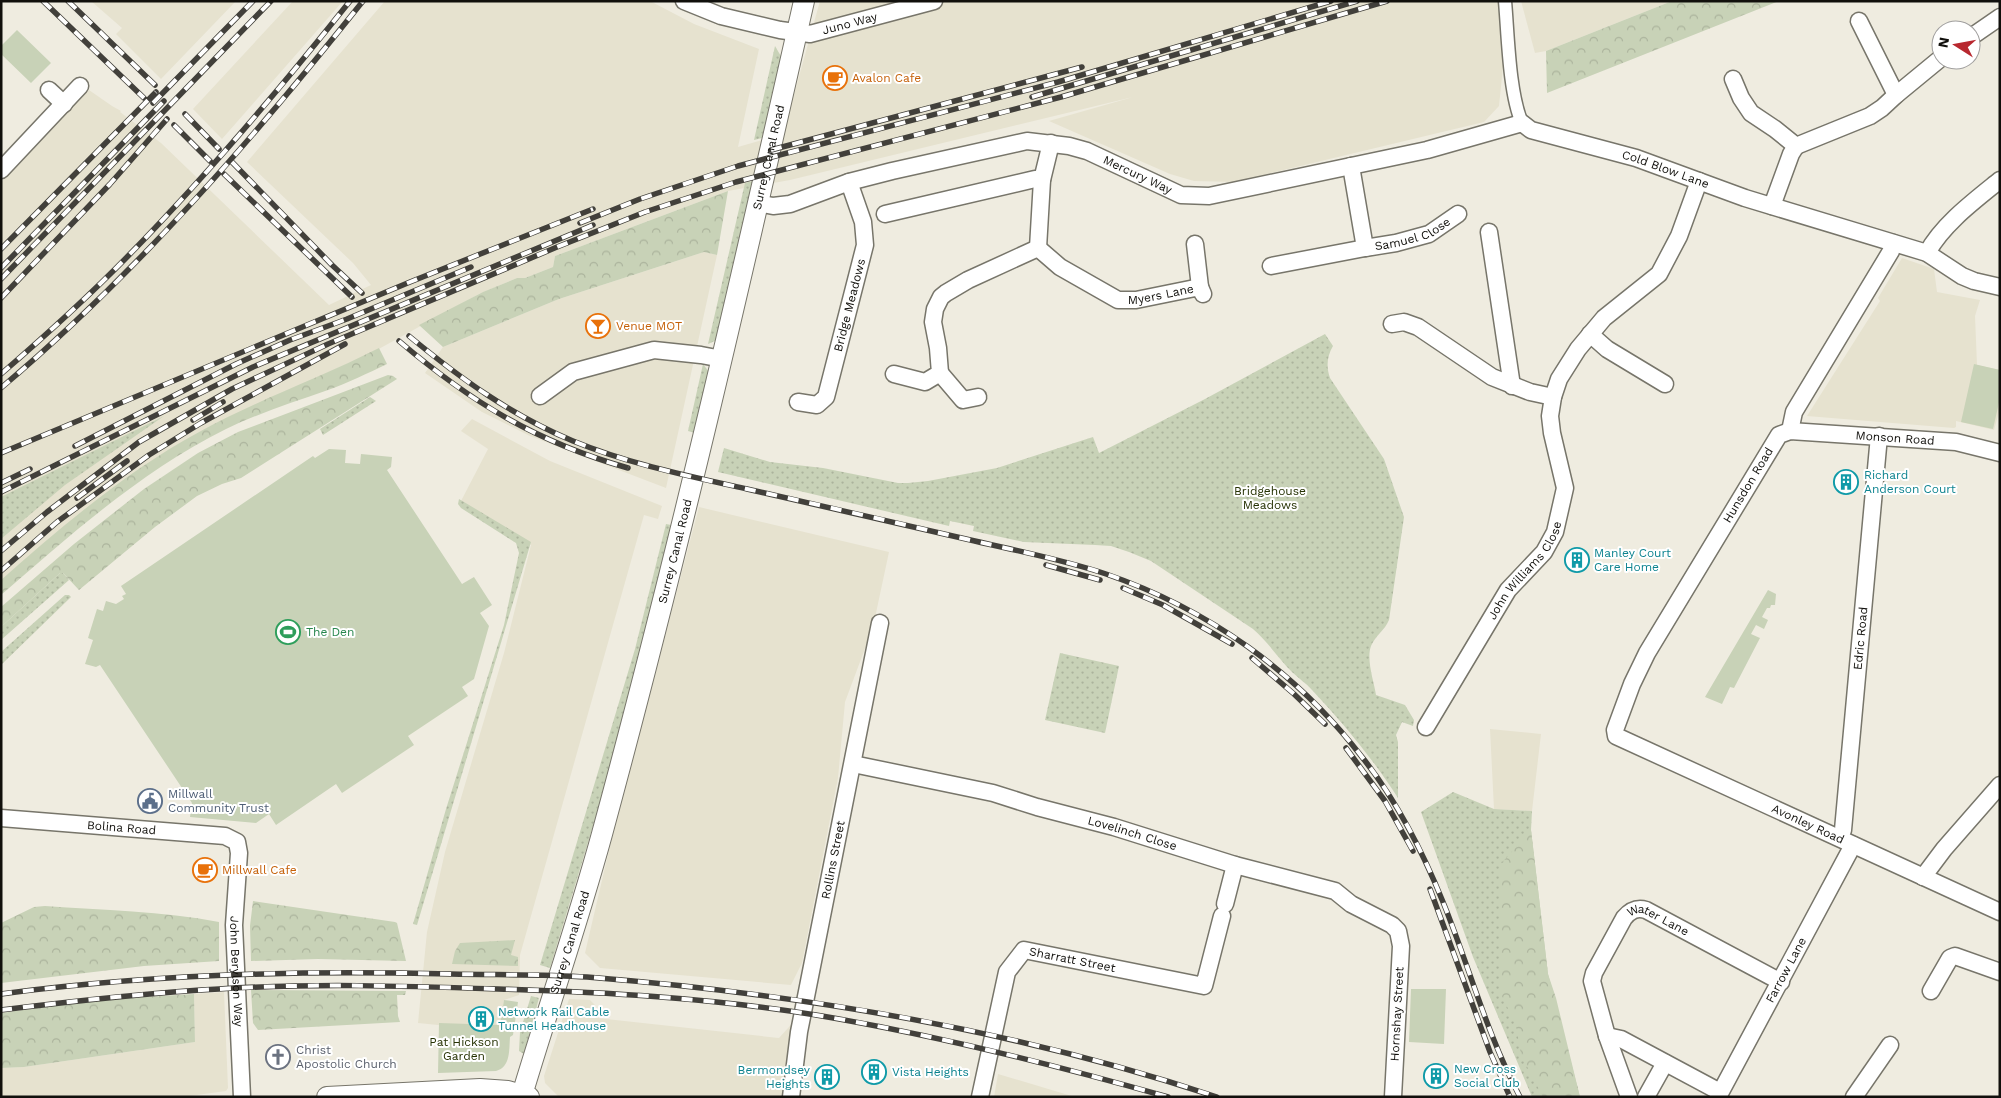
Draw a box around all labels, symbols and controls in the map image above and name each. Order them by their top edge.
street label: Juno Way [821,9,880,37]
north arrow [1931,20,1981,70]
text: N [1934,36,1952,49]
cafe icon: Avalon Cafe [822,65,848,91]
place label: Avalon Cafe [852,71,921,85]
street label: Surrey Canal Road [750,103,787,211]
street label: Cold Blow Lane [1620,148,1711,191]
street label: Mercury Way [1101,153,1175,197]
street label: Samuel Close [1374,214,1453,253]
street label: Bridge Meadows [831,257,868,353]
street label: Myers Lane [1128,281,1195,307]
bar icon: Venue MOT [585,313,611,339]
place label: Venue MOT [616,319,682,333]
street label: Monson Road [1855,428,1935,448]
street label: Hunsdon Road [1720,445,1776,525]
place label: Richard Anderson Court [1864,468,1956,496]
building icon: Richard Anderson Court [1833,469,1859,495]
park label: Bridgehouse Meadows [1234,484,1306,512]
street label: Surrey Canal Road [655,498,695,605]
street label: John Williams Close [1485,520,1564,622]
place label: Manley Court Care Home [1594,546,1671,574]
building icon: Manley Court Care Home [1564,547,1590,573]
street label: Edric Road [1851,606,1870,670]
sports icon: The Den [275,619,301,645]
place label: The Den [306,625,354,639]
place label: Millwall Community Trust [168,787,269,815]
public building icon: Millwall Community Trust [137,788,163,814]
street label: Avonley Road [1770,801,1846,847]
street label: Lovelinch Close [1086,813,1179,853]
street label: Bolina Road [87,818,157,837]
street label: Rollins Street [818,819,848,900]
cafe icon: Millwall Cafe [192,857,218,883]
place label: Millwall Cafe [222,863,297,877]
street label: Surrey Canal Road [547,889,592,996]
street label: Water Lane [1625,901,1691,939]
street label: John Berylson Way [227,916,246,1028]
street label: Farrow Lane [1763,935,1809,1005]
street label: Sharratt Street [1028,944,1117,975]
street label: Hornshay Street [1388,966,1406,1062]
place label: Network Rail Cable Tunnel Headhouse [498,1005,610,1033]
building icon: Network Rail Cable Tunnel Headhouse [468,1006,494,1032]
park label: Pat Hickson Garden [429,1035,499,1063]
place label: Christ Apostolic Church [296,1043,397,1071]
church icon: Christ Apostolic Church [265,1044,291,1070]
building icon: Vista Heights [861,1059,887,1085]
place label: New Cross Social Club [1454,1062,1520,1090]
place label: Bermondsey Heights [738,1063,811,1091]
building icon: New Cross Social Club [1423,1063,1449,1089]
building icon: Bermondsey Heights [814,1064,840,1090]
place label: Vista Heights [892,1065,969,1079]

